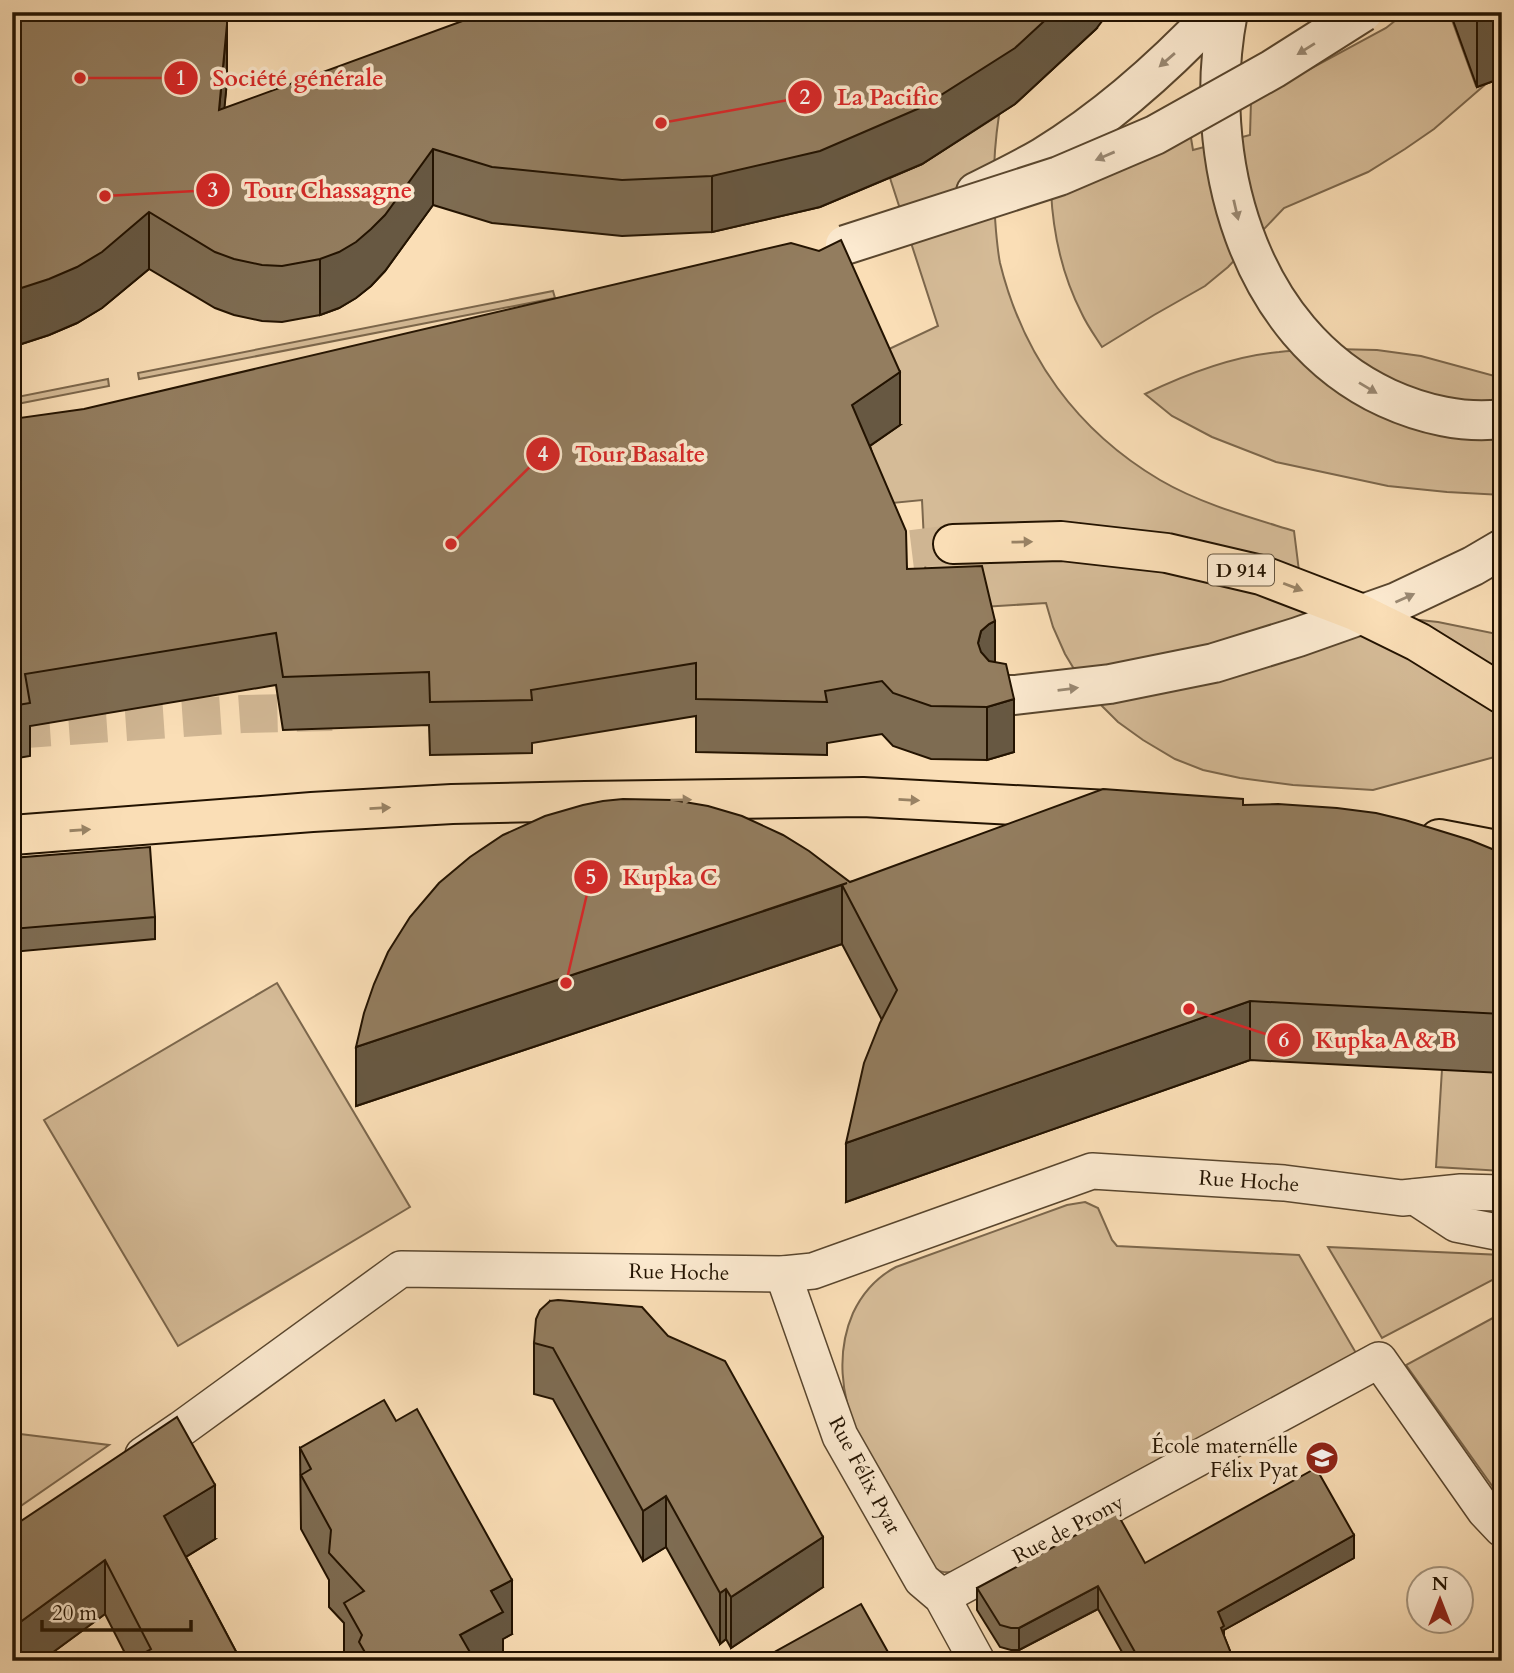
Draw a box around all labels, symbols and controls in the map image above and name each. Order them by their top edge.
one-way arrow [1296,42,1315,55]
one-way arrow [1159,52,1176,67]
callout: Société générale [164,56,398,100]
text: Société générale [212,63,384,94]
text: 1 [176,64,186,93]
callout: La Pacific [788,75,952,119]
text: La Pacific [837,82,939,113]
text: 2 [800,83,811,112]
one-way arrow [1095,151,1116,162]
callout: Tour Chassagne [195,168,426,212]
text: Tour Chassagne [244,175,412,206]
text: 3 [208,176,218,205]
one-way arrow [1231,199,1242,221]
one-way arrow [1358,382,1377,394]
callout: Tour Basalte [526,432,719,476]
text: Tour Basalte [575,439,705,470]
text: 4 [538,440,549,469]
one-way arrow [1011,536,1033,548]
road number: D 914 [1208,554,1274,586]
one-way arrow [1282,582,1303,593]
one-way arrow [1395,592,1415,604]
one-way arrow [1057,683,1079,694]
one-way arrow [670,794,692,806]
one-way arrow [898,794,920,805]
one-way arrow [370,803,392,814]
one-way arrow [70,824,92,835]
callout: Kupka C [574,855,732,899]
text: Kupka C [623,862,718,893]
text: 5 [586,863,596,892]
callout: Kupka A & B [1266,1018,1471,1062]
text: Kupka A & B [1315,1025,1457,1056]
text: 6 [1279,1026,1290,1055]
street label: Rue Hoche [1198,1164,1300,1199]
street label: Rue Hoche [628,1257,730,1288]
street label: Rue Félix Pyat [821,1411,908,1539]
place label: École maternelle Félix Pyat [1151,1432,1298,1485]
school or university icon: École maternelle Félix Pyat [1303,1439,1341,1477]
street label: Rue de Prony [1008,1488,1129,1571]
north arrow [1406,1564,1476,1634]
text: N [1432,1571,1449,1597]
scale bar [42,1589,191,1633]
text: 20 m [52,1599,97,1628]

